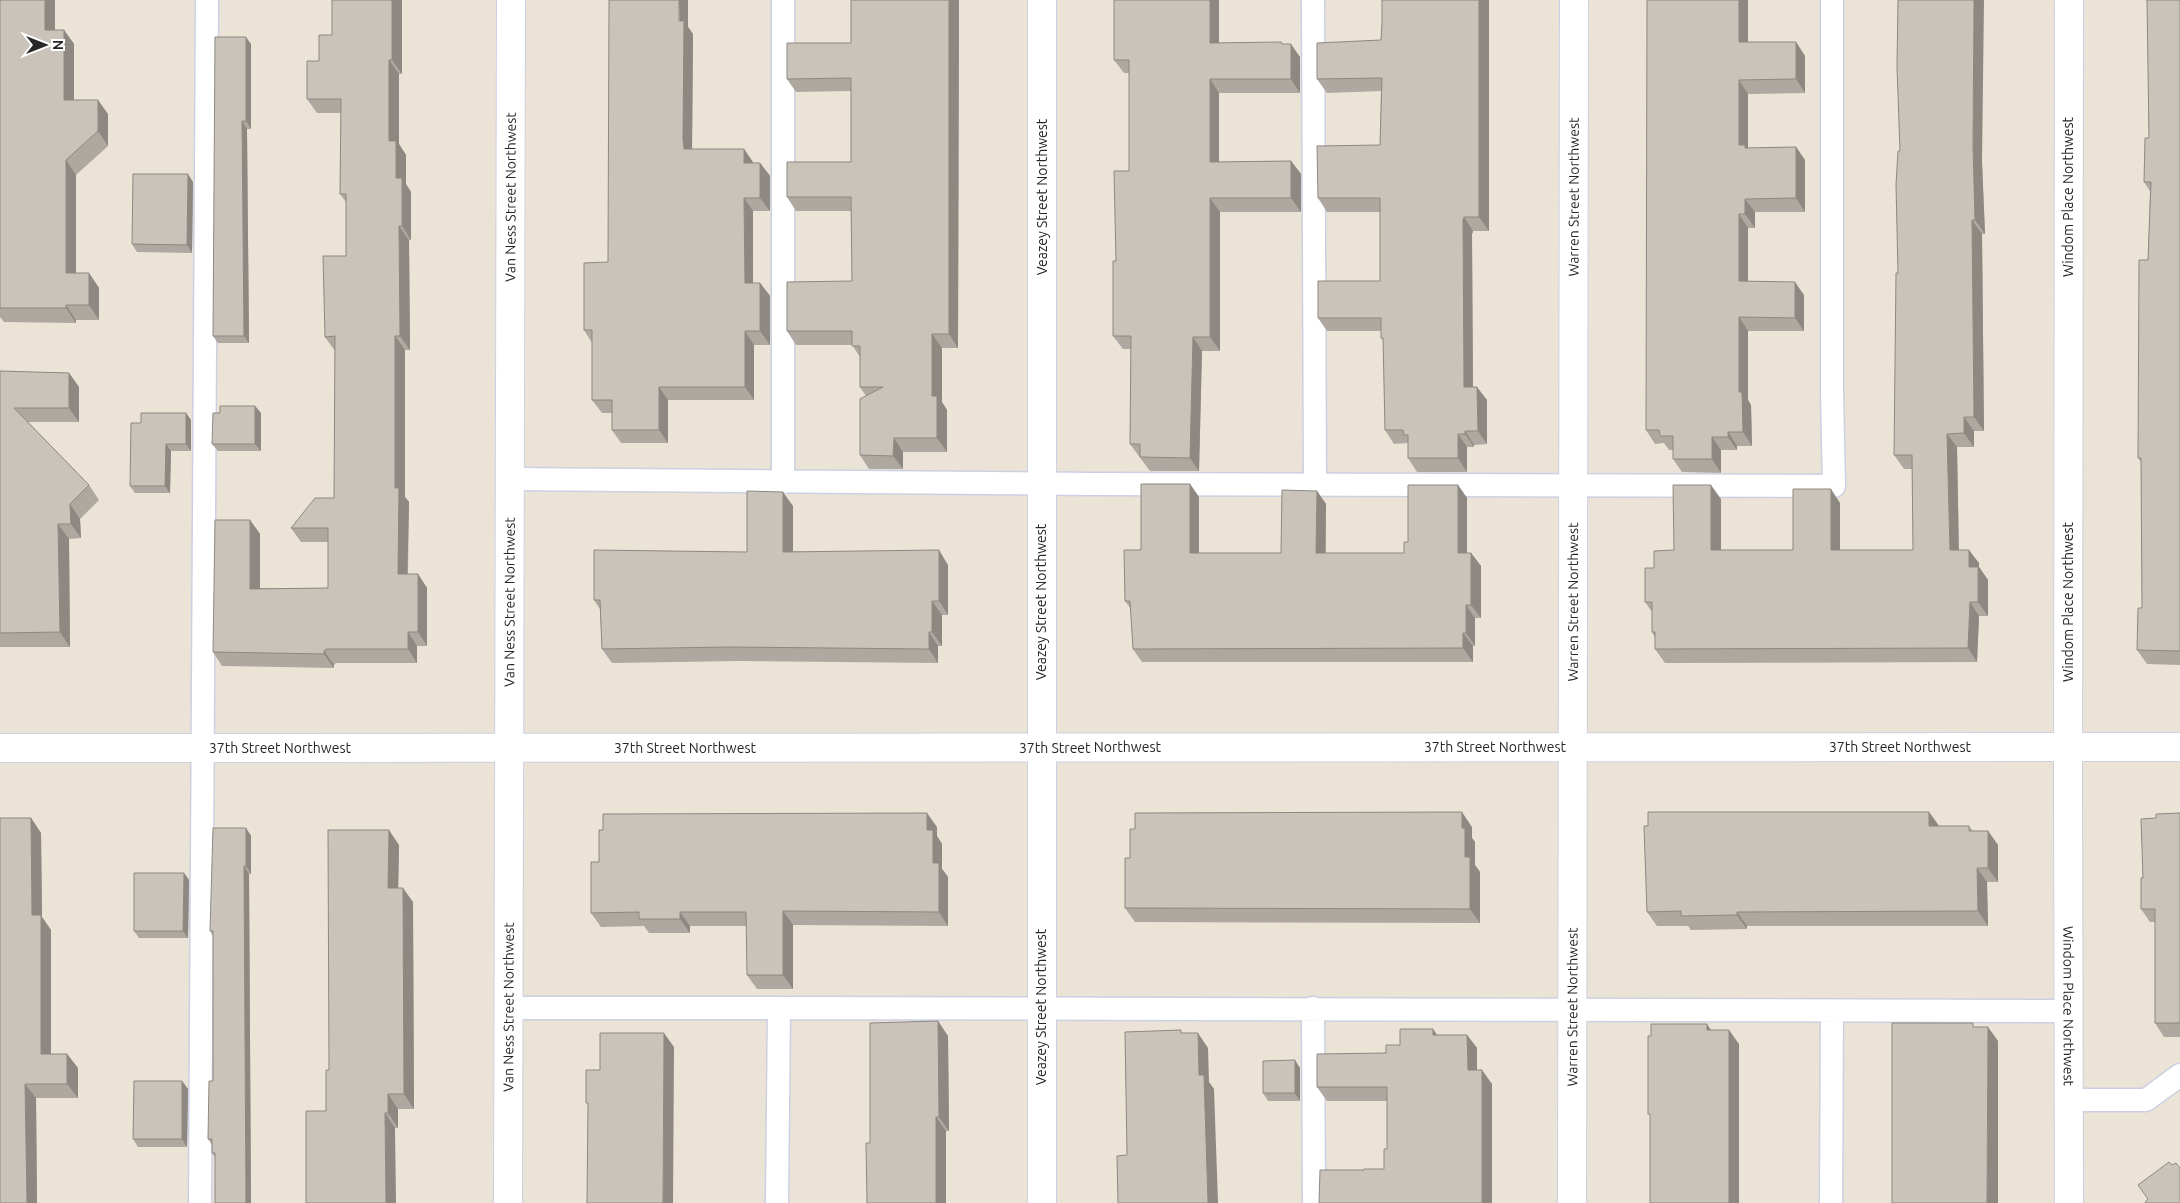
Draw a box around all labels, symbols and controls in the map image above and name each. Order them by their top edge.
north arrow [20,20,70,70]
text: N [50,40,66,50]
street label: Van Ness Street Northwest [502,112,519,282]
street label: Windom Place Northwest [2060,116,2076,277]
street label: Warren Street Northwest [1566,117,1582,277]
street label: Veazey Street Northwest [1034,118,1050,275]
street label: Van Ness Street Northwest [501,517,518,687]
street label: Windom Place Northwest [2060,521,2076,682]
street label: Warren Street Northwest [1565,522,1581,682]
street label: Veazey Street Northwest [1033,523,1049,680]
street label: 37th Street Northwest [1019,739,1162,756]
street label: 37th Street Northwest [1424,739,1567,755]
street label: 37th Street Northwest [1829,739,1972,755]
street label: 37th Street Northwest [209,740,352,756]
street label: 37th Street Northwest [614,740,757,756]
street label: Van Ness Street Northwest [500,922,517,1092]
street label: Windom Place Northwest [2060,926,2077,1087]
street label: Warren Street Northwest [1564,927,1580,1087]
street label: Veazey Street Northwest [1033,928,1049,1085]

